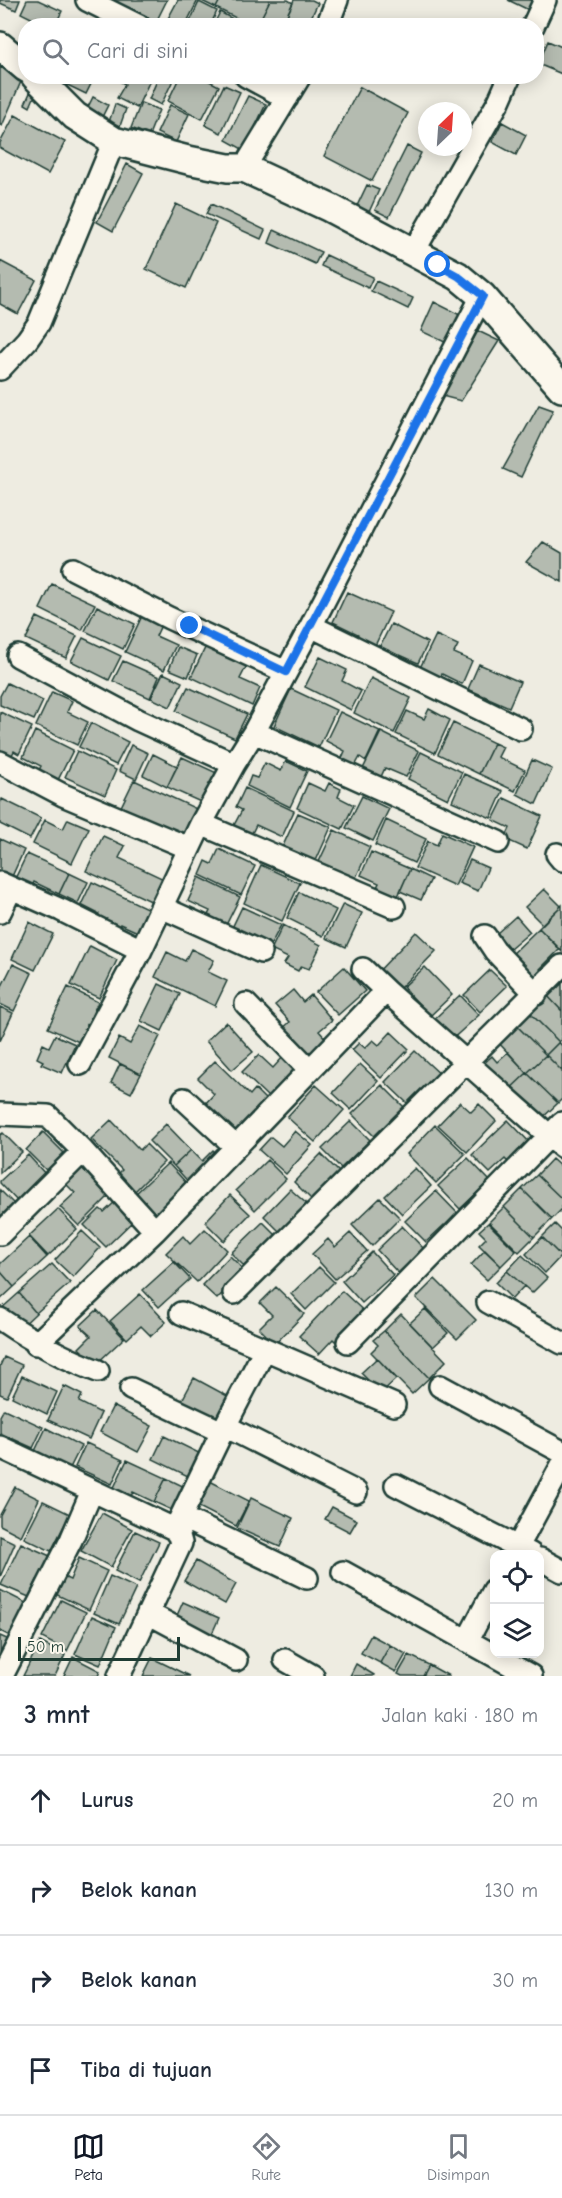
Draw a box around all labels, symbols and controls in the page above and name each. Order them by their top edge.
search box [18,18,544,84]
icon: search [39,35,72,68]
text: Cari di sini [87,38,188,64]
north arrow [418,102,472,156]
route start [424,251,450,277]
route end [176,612,202,638]
map controls [490,1550,544,1658]
button: locate [490,1550,544,1604]
button: layers [490,1604,544,1658]
scale bar [18,1634,180,1662]
text: 50 m [27,1638,64,1656]
text: 3 mnt [24,1700,89,1730]
text: Jalan kaki · 180 m [382,1704,538,1727]
icon: ahead [24,1784,57,1817]
text: Lurus [81,1787,133,1813]
text: 20 m [492,1789,538,1812]
icon: right [24,1874,57,1907]
text: Belok kanan [81,1877,197,1903]
text: 130 m [485,1879,538,1902]
icon: right [24,1964,57,1997]
text: Belok kanan [81,1967,197,1993]
text: 30 m [492,1969,538,1992]
icon: arrive [24,2054,57,2087]
text: Tiba di tujuan [81,2057,212,2083]
tab: Peta [72,2130,105,2184]
tab: Rute [250,2130,283,2184]
tab: Disimpan [427,2130,490,2184]

